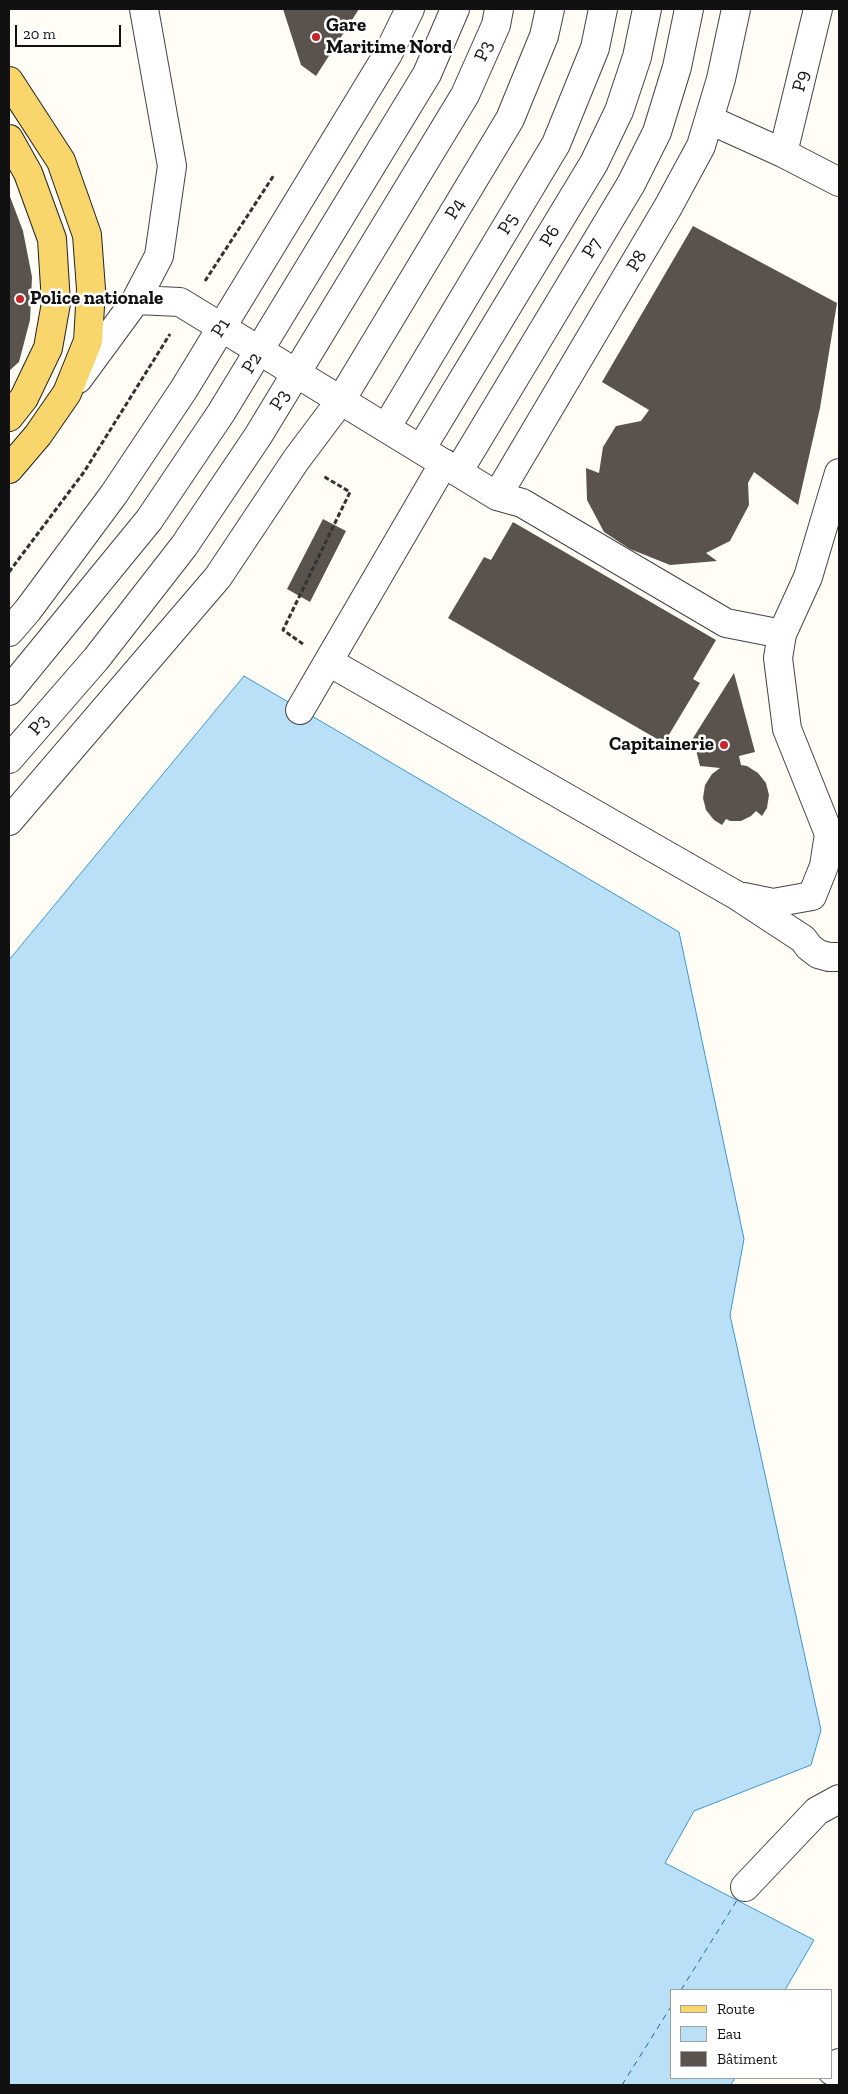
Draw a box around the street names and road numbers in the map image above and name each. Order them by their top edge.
street label: P3 [470,37,498,65]
street label: P9 [787,68,815,94]
street label: P4 [440,194,470,224]
street label: P5 [493,209,523,239]
street label: P6 [535,221,565,251]
street label: P7 [577,234,607,262]
street label: P8 [622,246,652,276]
street label: P1 [207,314,235,342]
street label: P2 [237,348,267,378]
street label: P3 [265,385,295,415]
street label: P3 [24,710,54,740]

